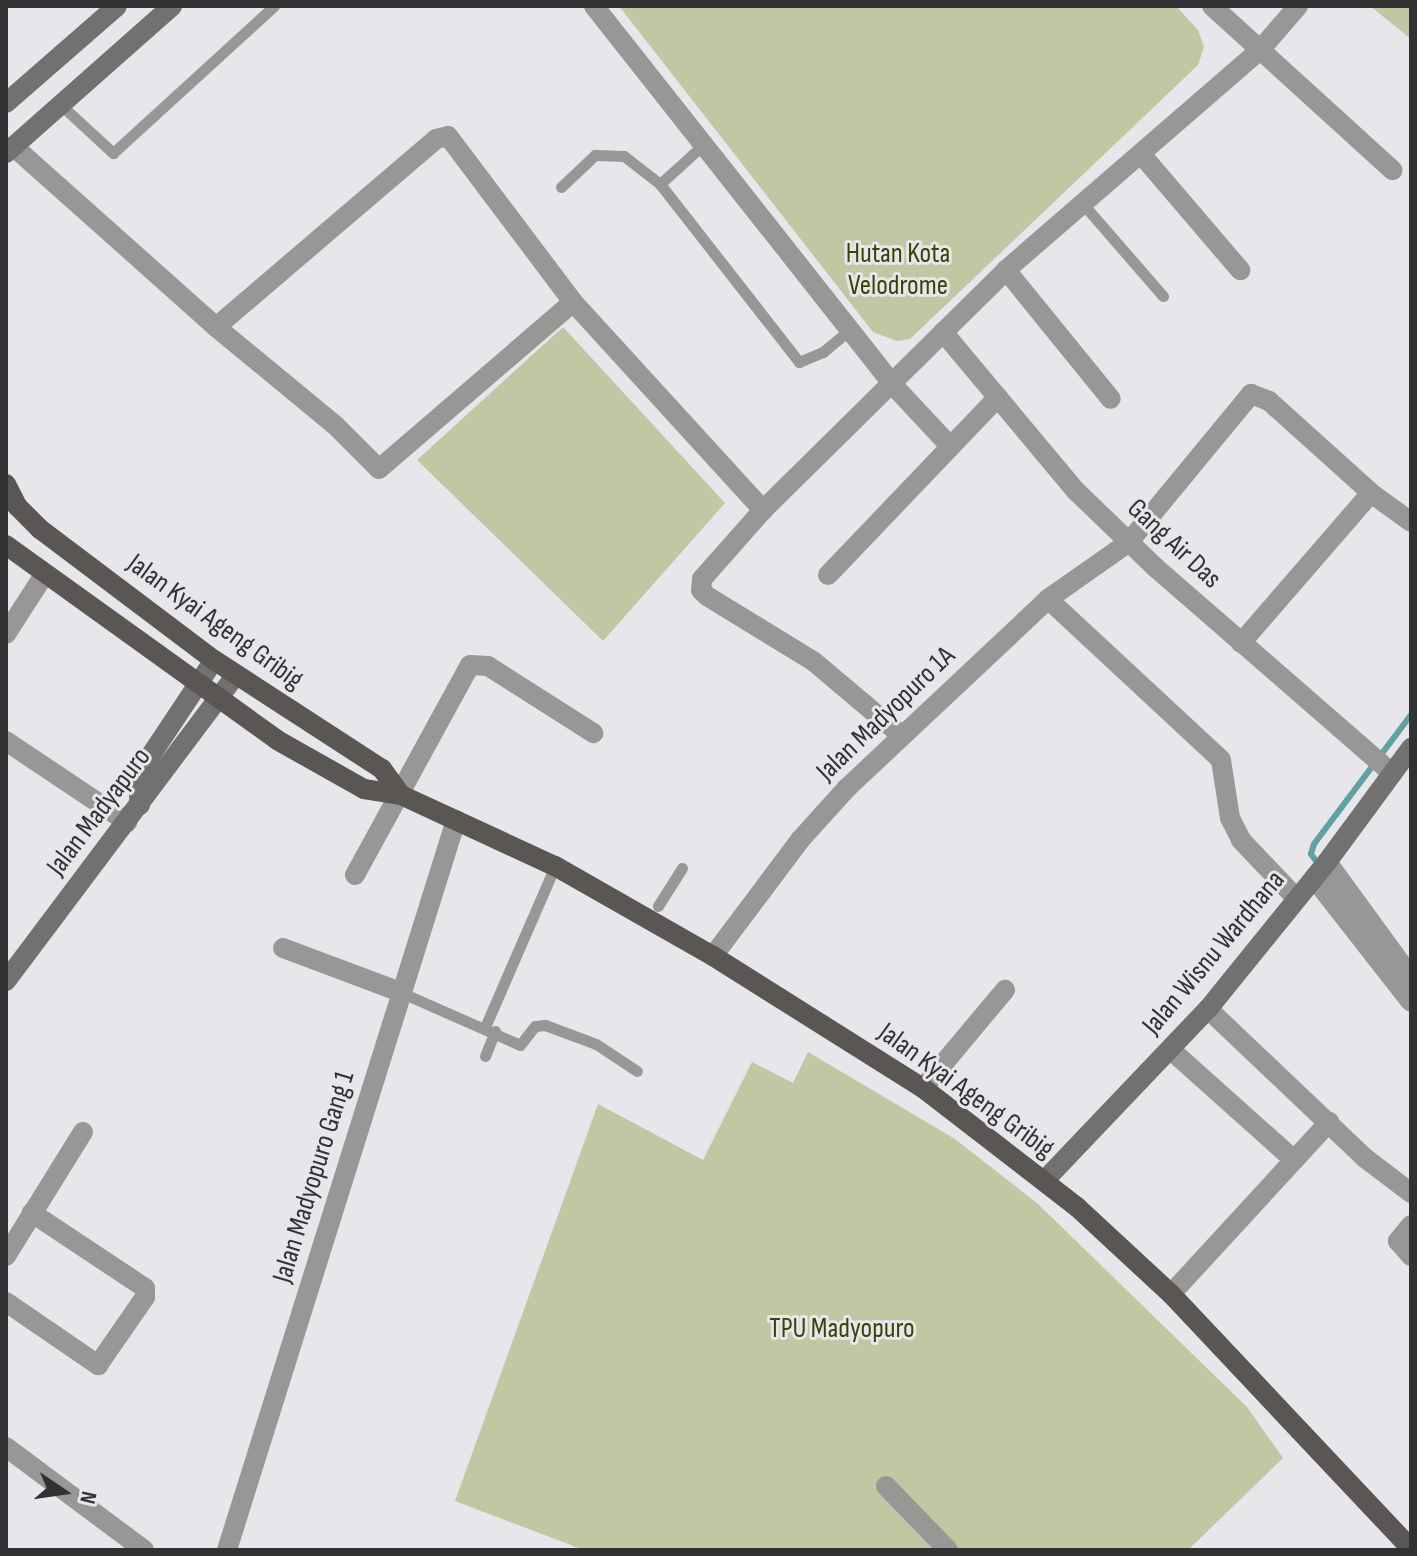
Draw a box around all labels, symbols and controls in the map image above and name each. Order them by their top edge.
park label: Hutan Kota Velodrome [846,237,950,303]
street label: Gang Air Das [1120,492,1228,596]
street label: Jalan Kyai Ageng Gribig [120,547,310,697]
street label: Jalan Madyopuro 1A [810,640,962,788]
street label: Jalan Madyapuro [40,741,158,883]
street label: Jalan Wisnu Wardhana [1136,864,1292,1042]
street label: Jalan Kyai Ageng Gribig [871,1016,1061,1166]
street label: Jalan Madyopuro Gang 1 [266,1067,362,1287]
park label: TPU Madyopuro [769,1312,915,1346]
north arrow [24,1452,104,1532]
text: N [73,1489,102,1506]

